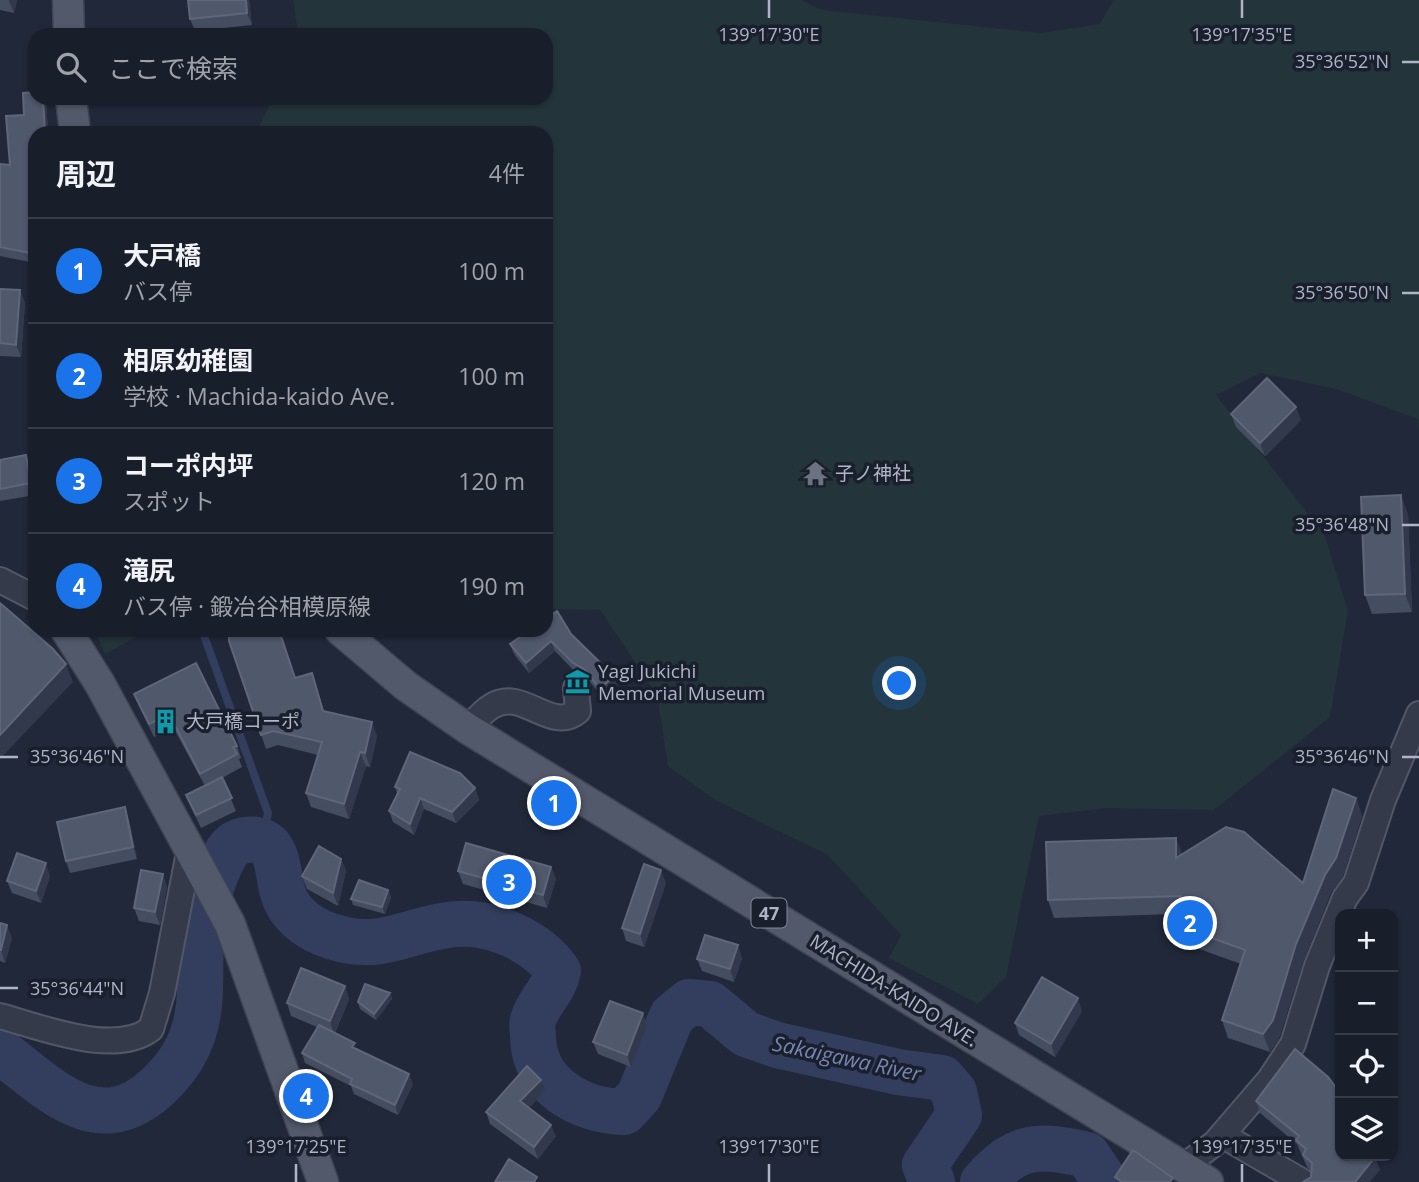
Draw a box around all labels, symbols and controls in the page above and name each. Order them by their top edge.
text: 139°17'30"E [719,22,819,46]
text: 139°17'35"E [1192,22,1292,46]
search box [28,28,553,105]
icon: search [52,48,90,86]
text: 35°36'52"N [1295,49,1389,73]
text: ここで検索 [108,50,238,86]
text: 周辺 [56,153,116,194]
text: 4件 [489,157,525,189]
text: 大戸橋 [123,237,201,273]
text: 1 [72,255,86,287]
text: 100 m [458,255,525,287]
text: バス停 [123,275,192,307]
text: 35°36'50"N [1295,280,1389,304]
text: 相原幼稚園 [123,342,253,378]
text: 2 [72,360,86,392]
text: 100 m [458,360,525,392]
text: 学校 · Machida-kaido Ave. [123,380,395,412]
text: コーポ内坪 [123,447,253,483]
temple icon: 子ノ神社 [801,459,829,487]
place label: 子ノ神社 [835,460,911,486]
text: 3 [72,465,86,497]
text: 120 m [458,465,525,497]
text: スポット [123,485,215,517]
text: 35°36'48"N [1295,512,1389,536]
text: 滝尻 [123,552,175,588]
text: 4 [72,570,86,602]
text: 190 m [458,570,525,602]
text: バス停 · 鍛冶谷相模原線 [123,590,371,622]
place label: Yagi Jukichi Memorial Museum [598,658,765,706]
your location [882,666,916,700]
museum icon: Yagi Jukichi Memorial Museum [564,668,592,696]
building icon: 大戸橋コーポ [152,707,180,735]
place label: 大戸橋コーポ [186,708,300,734]
text: 35°36'46"N [30,744,124,768]
text: 35°36'46"N [1295,744,1389,768]
pin: 1 [531,777,577,829]
pin: 3 [486,856,532,908]
pin: 2 [1167,897,1213,949]
road number: 47 [752,898,786,928]
map controls [1335,909,1398,1161]
button: + [1335,909,1398,972]
street label: MACHIDA-KAIDO AVE. [805,928,983,1052]
button: − [1335,972,1398,1035]
text: 35°36'44"N [30,976,124,1000]
water label: Sakaigawa River [770,1029,924,1088]
button: locate [1335,1035,1398,1098]
pin: 4 [283,1070,329,1122]
button: layers [1335,1098,1398,1161]
text: 139°17'25"E [246,1134,346,1158]
text: 139°17'30"E [719,1134,819,1158]
text: 139°17'35"E [1192,1134,1292,1158]

